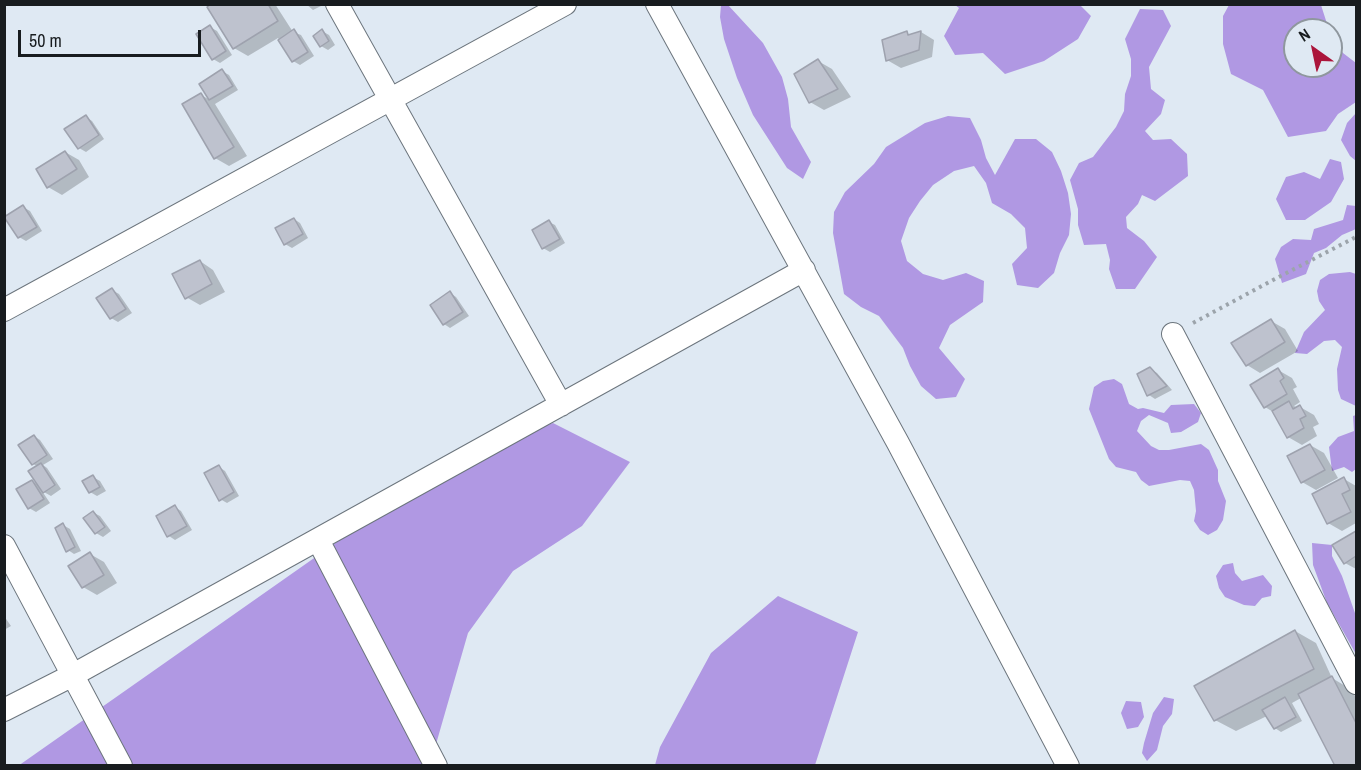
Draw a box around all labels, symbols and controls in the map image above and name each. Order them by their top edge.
scale bar [21,18,204,56]
north arrow [1283,18,1343,78]
text: N [1294,23,1314,46]
text: 50 m [29,28,62,53]

